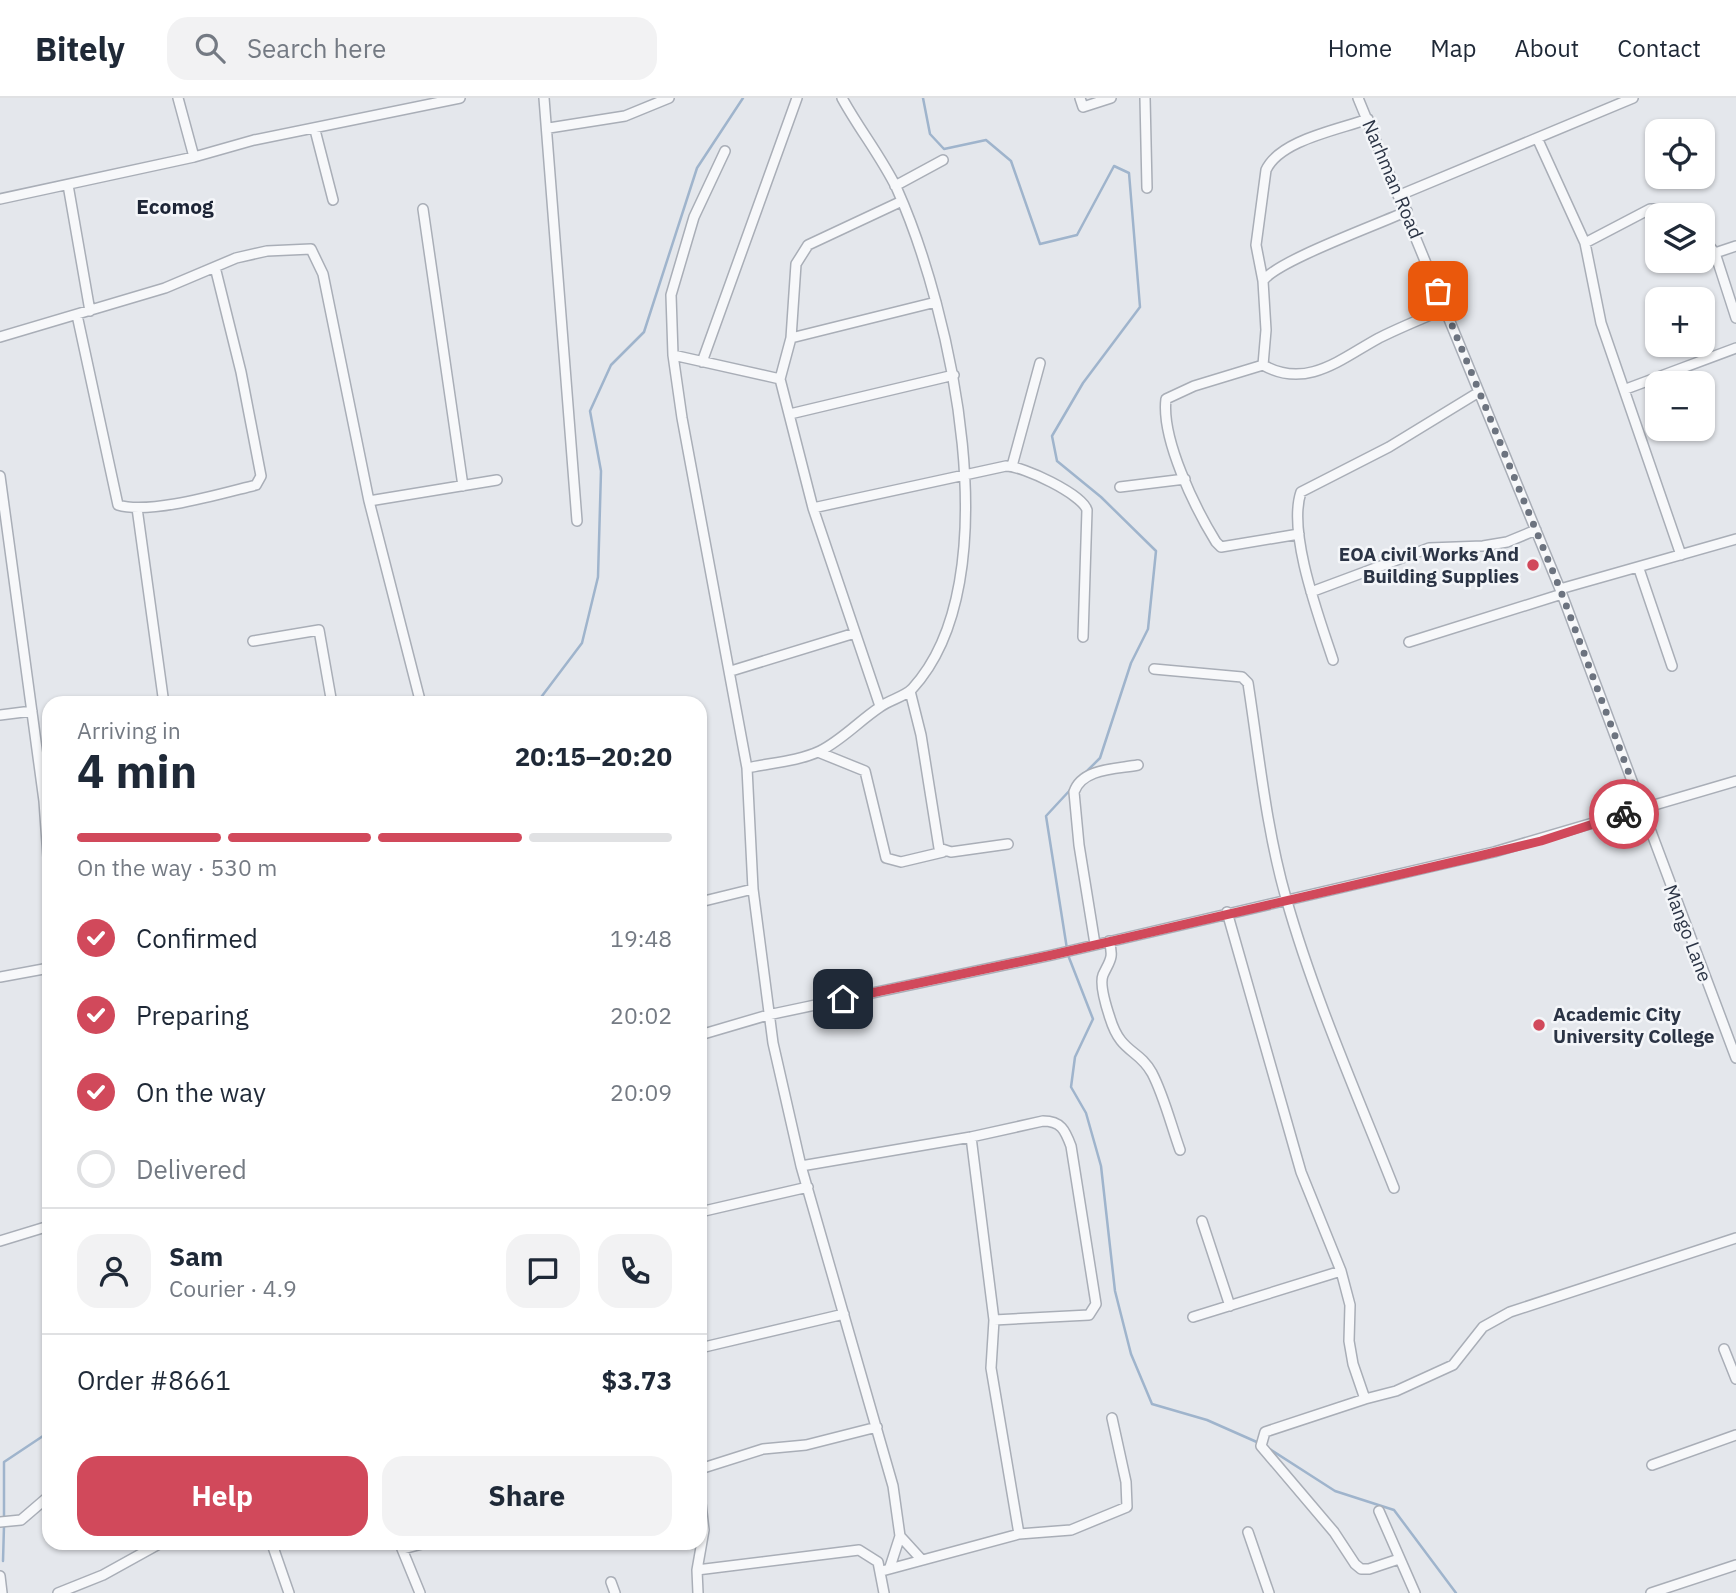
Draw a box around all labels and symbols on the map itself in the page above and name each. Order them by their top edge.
street label: Narhman Road [1357,116,1429,242]
district label: Ecomog [136,192,214,220]
pin [1408,261,1468,321]
place label: EOA civil Works And Building Supplies [1339,542,1519,588]
marker: EOA civil Works And Building Supplies [1525,557,1541,573]
courier [1589,779,1659,849]
street label: Mango Lane [1658,881,1718,985]
pin [813,969,873,1029]
place label: Academic City University College [1553,1002,1714,1048]
marker: Academic City University College [1531,1017,1547,1033]

